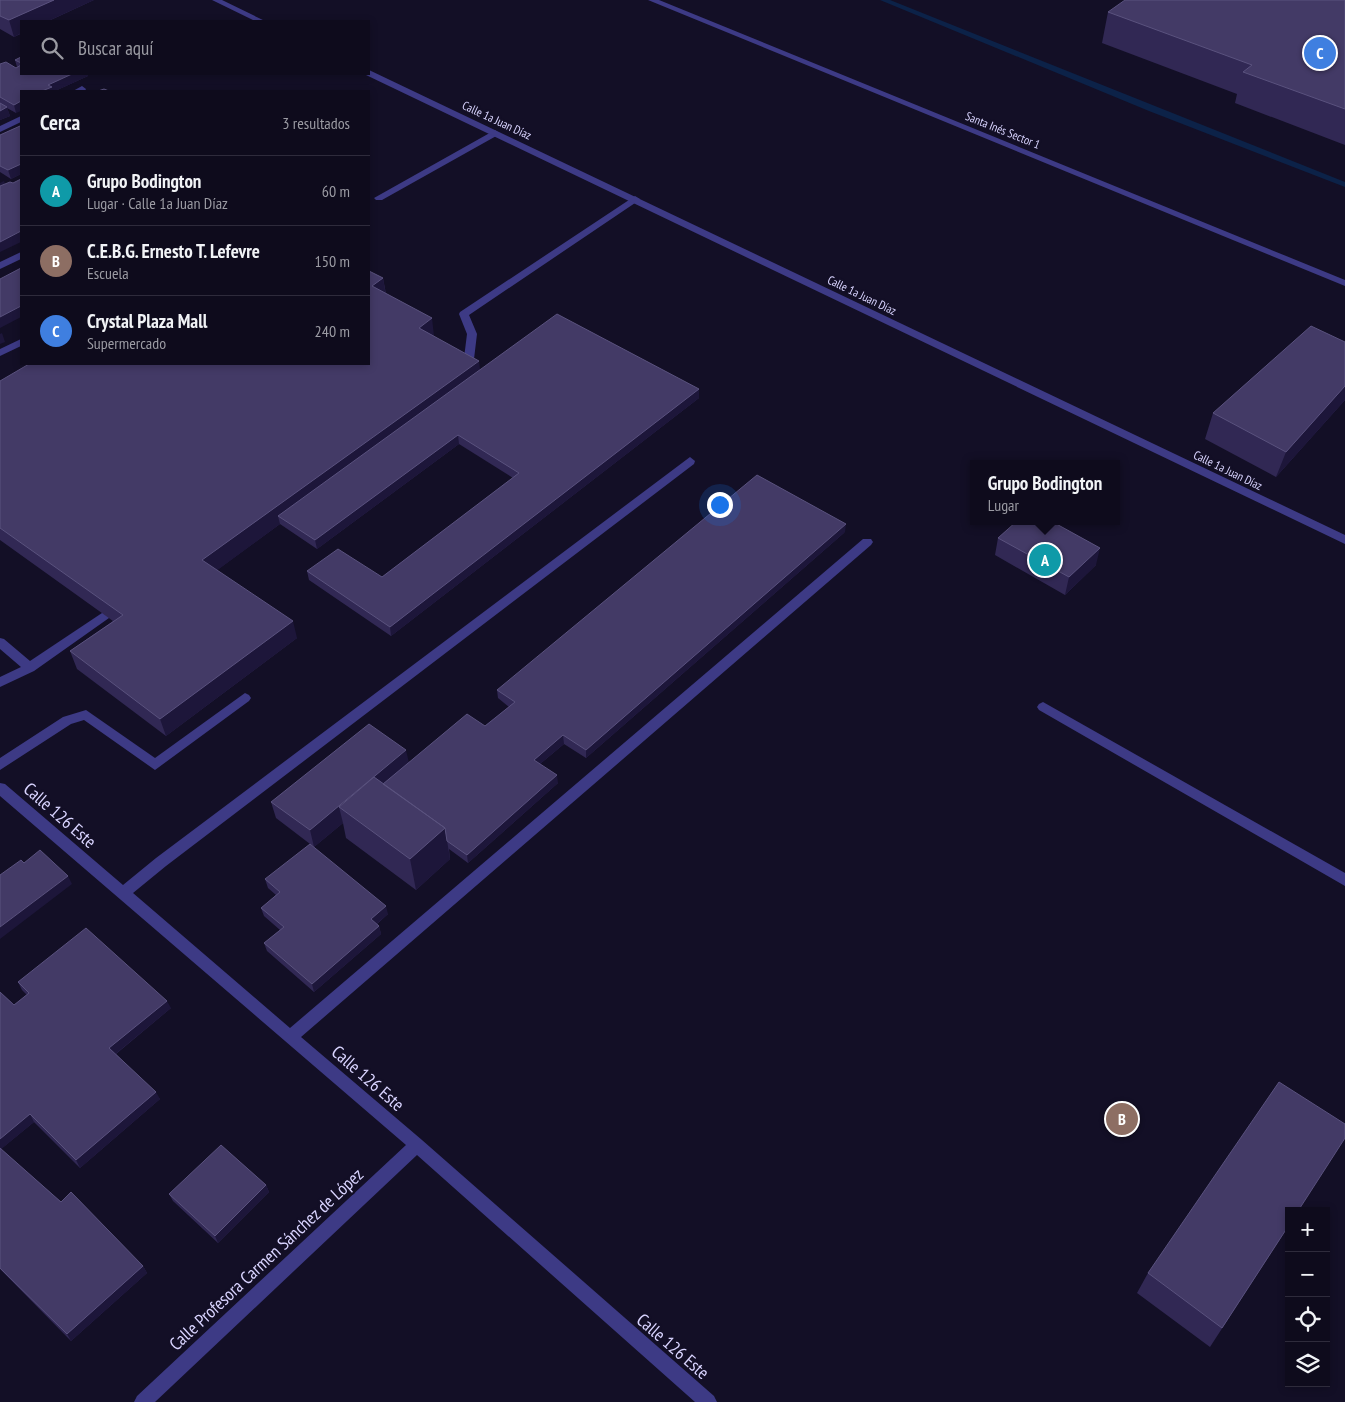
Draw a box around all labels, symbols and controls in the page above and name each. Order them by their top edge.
search box [20,20,370,75]
icon: search [38,34,66,62]
pin: C [1304,34,1336,72]
text: Buscar aquí [78,36,153,60]
street label: Calle 1a Juan Díaz [460,97,534,143]
street label: Santa Inés Sector 1 [963,108,1043,152]
text: Cerca [40,109,80,136]
text: 3 resultados [282,113,350,133]
text: Grupo Bodington [87,169,201,193]
text: A [52,181,60,201]
text: 60 m [322,181,350,201]
text: Lugar · Calle 1a Juan Díaz [87,193,228,213]
text: C.E.B.G. Ernesto T. Lefevre [87,239,260,263]
text: B [52,251,60,271]
text: 150 m [315,251,350,271]
text: Escuela [87,263,129,283]
street label: Calle 1a Juan Díaz [825,272,899,318]
text: Crystal Plaza Mall [87,309,207,333]
text: C [52,321,60,341]
text: 240 m [315,321,350,341]
text: Supermercado [87,333,166,353]
street label: Calle 1a Juan Díaz [1191,447,1265,493]
popup [970,460,1120,525]
text: Grupo Bodington [988,471,1102,495]
your location [707,492,733,518]
text: Lugar [988,495,1019,515]
pin: A [1029,541,1061,579]
street label: Calle 126 Este [19,777,101,853]
street label: Calle 126 Este [327,1040,409,1116]
pin: B [1106,1100,1138,1138]
street label: Calle Profesora Carmen Sánchez de López [164,1163,368,1355]
map controls [1285,1207,1330,1387]
button: + [1285,1207,1330,1252]
button: − [1285,1252,1330,1297]
button: locate [1285,1297,1330,1342]
street label: Calle 126 Este [632,1308,714,1384]
button: layers [1285,1342,1330,1387]

